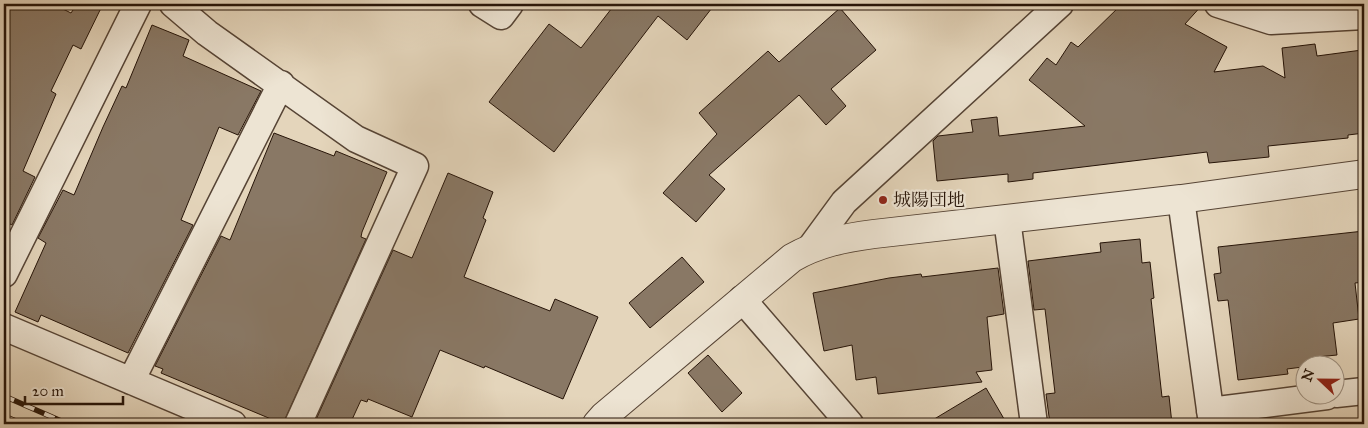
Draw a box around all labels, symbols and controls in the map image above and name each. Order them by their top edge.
place label: 城陽団地 [893,189,965,211]
marker: 城陽団地 [877,194,889,206]
north arrow [1296,356,1346,406]
text: N [1298,367,1319,384]
scale bar [25,373,122,405]
text: 20 m [32,382,64,400]

